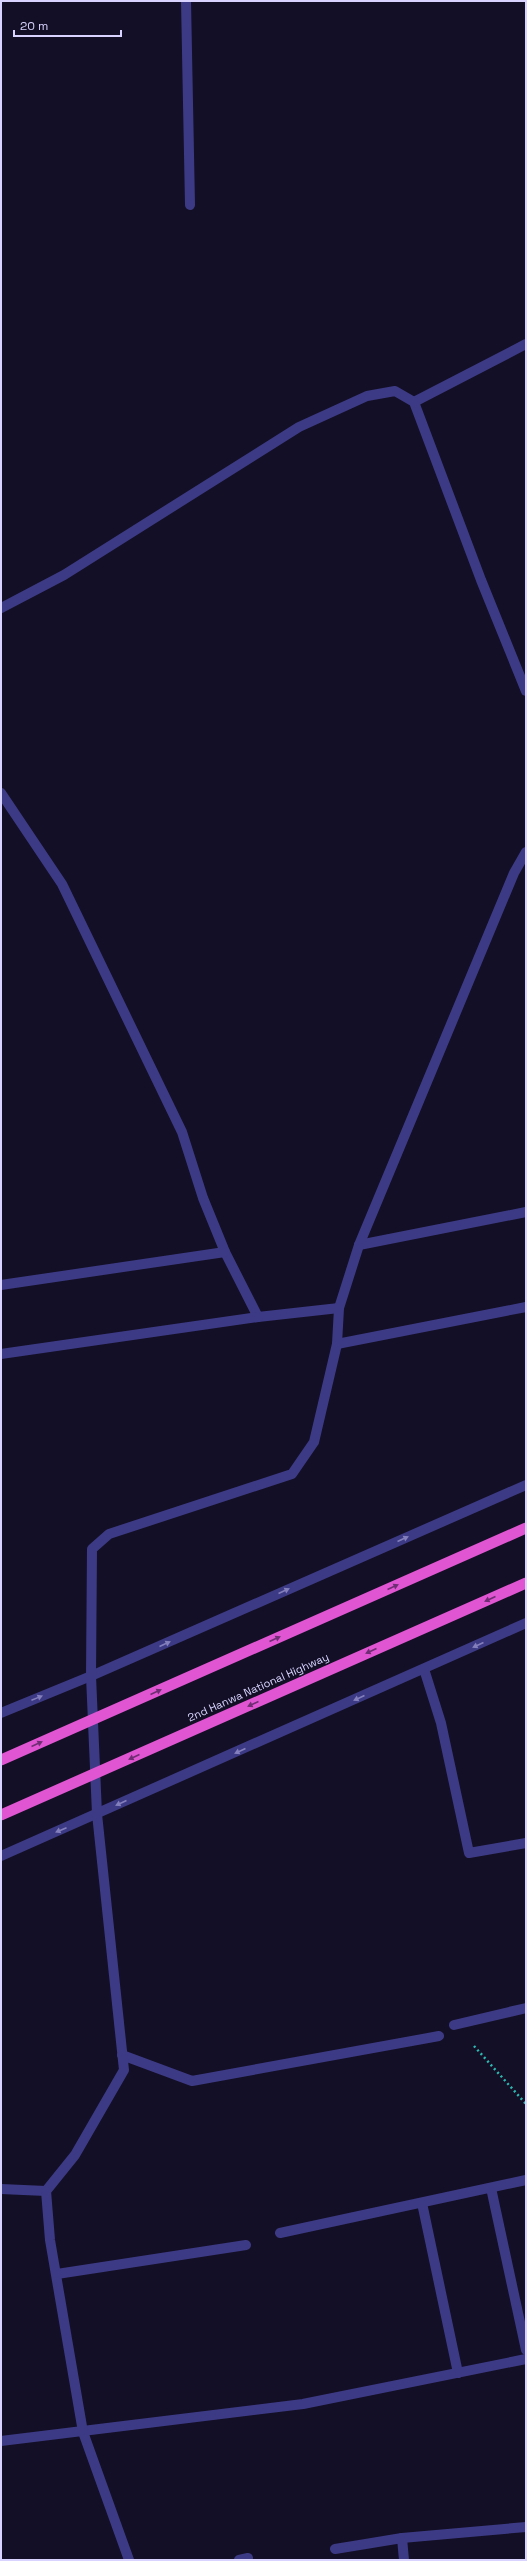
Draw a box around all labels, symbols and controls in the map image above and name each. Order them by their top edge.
scale bar [14,12,121,38]
text: 20 m [20,18,48,34]
one-way arrow [397,1536,409,1542]
one-way arrow [388,1583,400,1589]
one-way arrow [278,1588,290,1594]
one-way arrow [485,1596,496,1602]
one-way arrow [269,1636,280,1642]
one-way arrow [159,1640,171,1646]
one-way arrow [472,1642,483,1648]
street label: 2nd Hanwa National Highway [185,1649,331,1725]
one-way arrow [365,1649,377,1655]
one-way arrow [150,1688,162,1694]
one-way arrow [32,1694,44,1700]
one-way arrow [353,1695,364,1701]
one-way arrow [247,1701,258,1707]
one-way arrow [31,1741,42,1747]
one-way arrow [234,1747,246,1754]
one-way arrow [127,1754,139,1760]
one-way arrow [115,1801,127,1807]
one-way arrow [55,1827,67,1833]

